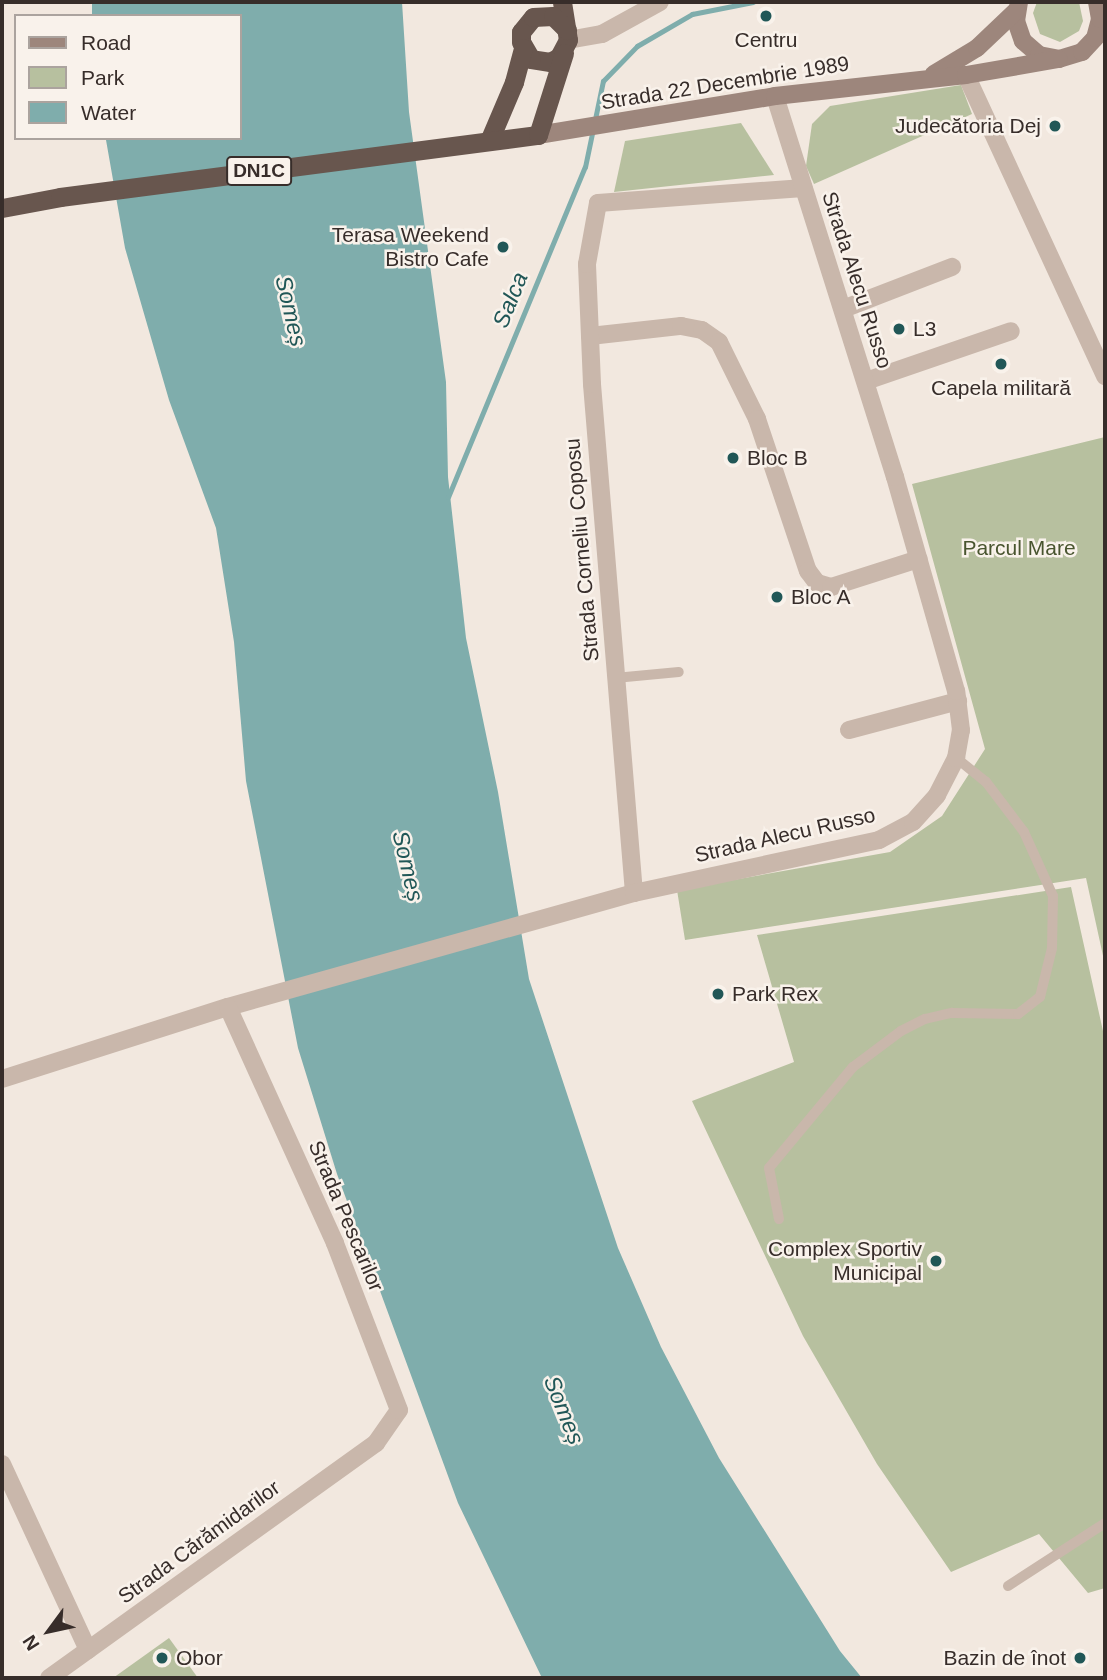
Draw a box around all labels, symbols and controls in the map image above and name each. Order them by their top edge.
marker: Centru [758,8,774,24]
legend [14,14,242,140]
place label: Centru [734,27,798,53]
text: Road [81,31,131,54]
street label: Strada 22 Decembrie 1989 [599,51,851,115]
text: Park [81,66,124,89]
text: Water [81,101,136,124]
place label: Judecătoria Dej [895,113,1041,139]
marker: Judecătoria Dej [1047,118,1063,134]
road number: DN1C [226,155,292,186]
street label: Strada Alecu Russo [816,188,898,372]
place label: Terasa Weekend Bistro Cafe [332,222,489,272]
marker: Terasa Weekend Bistro Cafe [495,239,511,255]
water label: Salca [486,268,534,332]
water label: Someș [270,273,312,349]
place label: L3 [913,316,936,342]
marker: L3 [891,321,907,337]
marker: Capela militară [993,356,1009,372]
place label: Capela militară [931,375,1071,401]
street label: Strada Corneliu Coposu [560,437,604,663]
place label: Bloc B [747,445,808,471]
marker: Bloc B [725,450,741,466]
park label: Parcul Mare [962,535,1076,561]
place label: Bloc A [791,584,852,610]
marker: Bloc A [769,589,785,605]
street label: Strada Alecu Russo [692,802,878,868]
water label: Someș [387,828,429,904]
place label: Park Rex [732,981,818,1007]
marker: Park Rex [710,986,726,1002]
street label: Strada Pescarilor [303,1137,389,1295]
place label: Complex Sportiv Municipal [768,1236,922,1286]
marker: Complex Sportiv Municipal [928,1253,944,1269]
water label: Someș [538,1372,590,1448]
street label: Strada Cărămidarilor [113,1475,285,1609]
north arrow [14,1596,84,1666]
text: N [18,1631,44,1654]
place label: Obor [176,1645,223,1671]
place label: Bazin de înot [943,1645,1066,1671]
marker: Obor [154,1650,170,1666]
marker: Bazin de înot [1072,1650,1088,1666]

